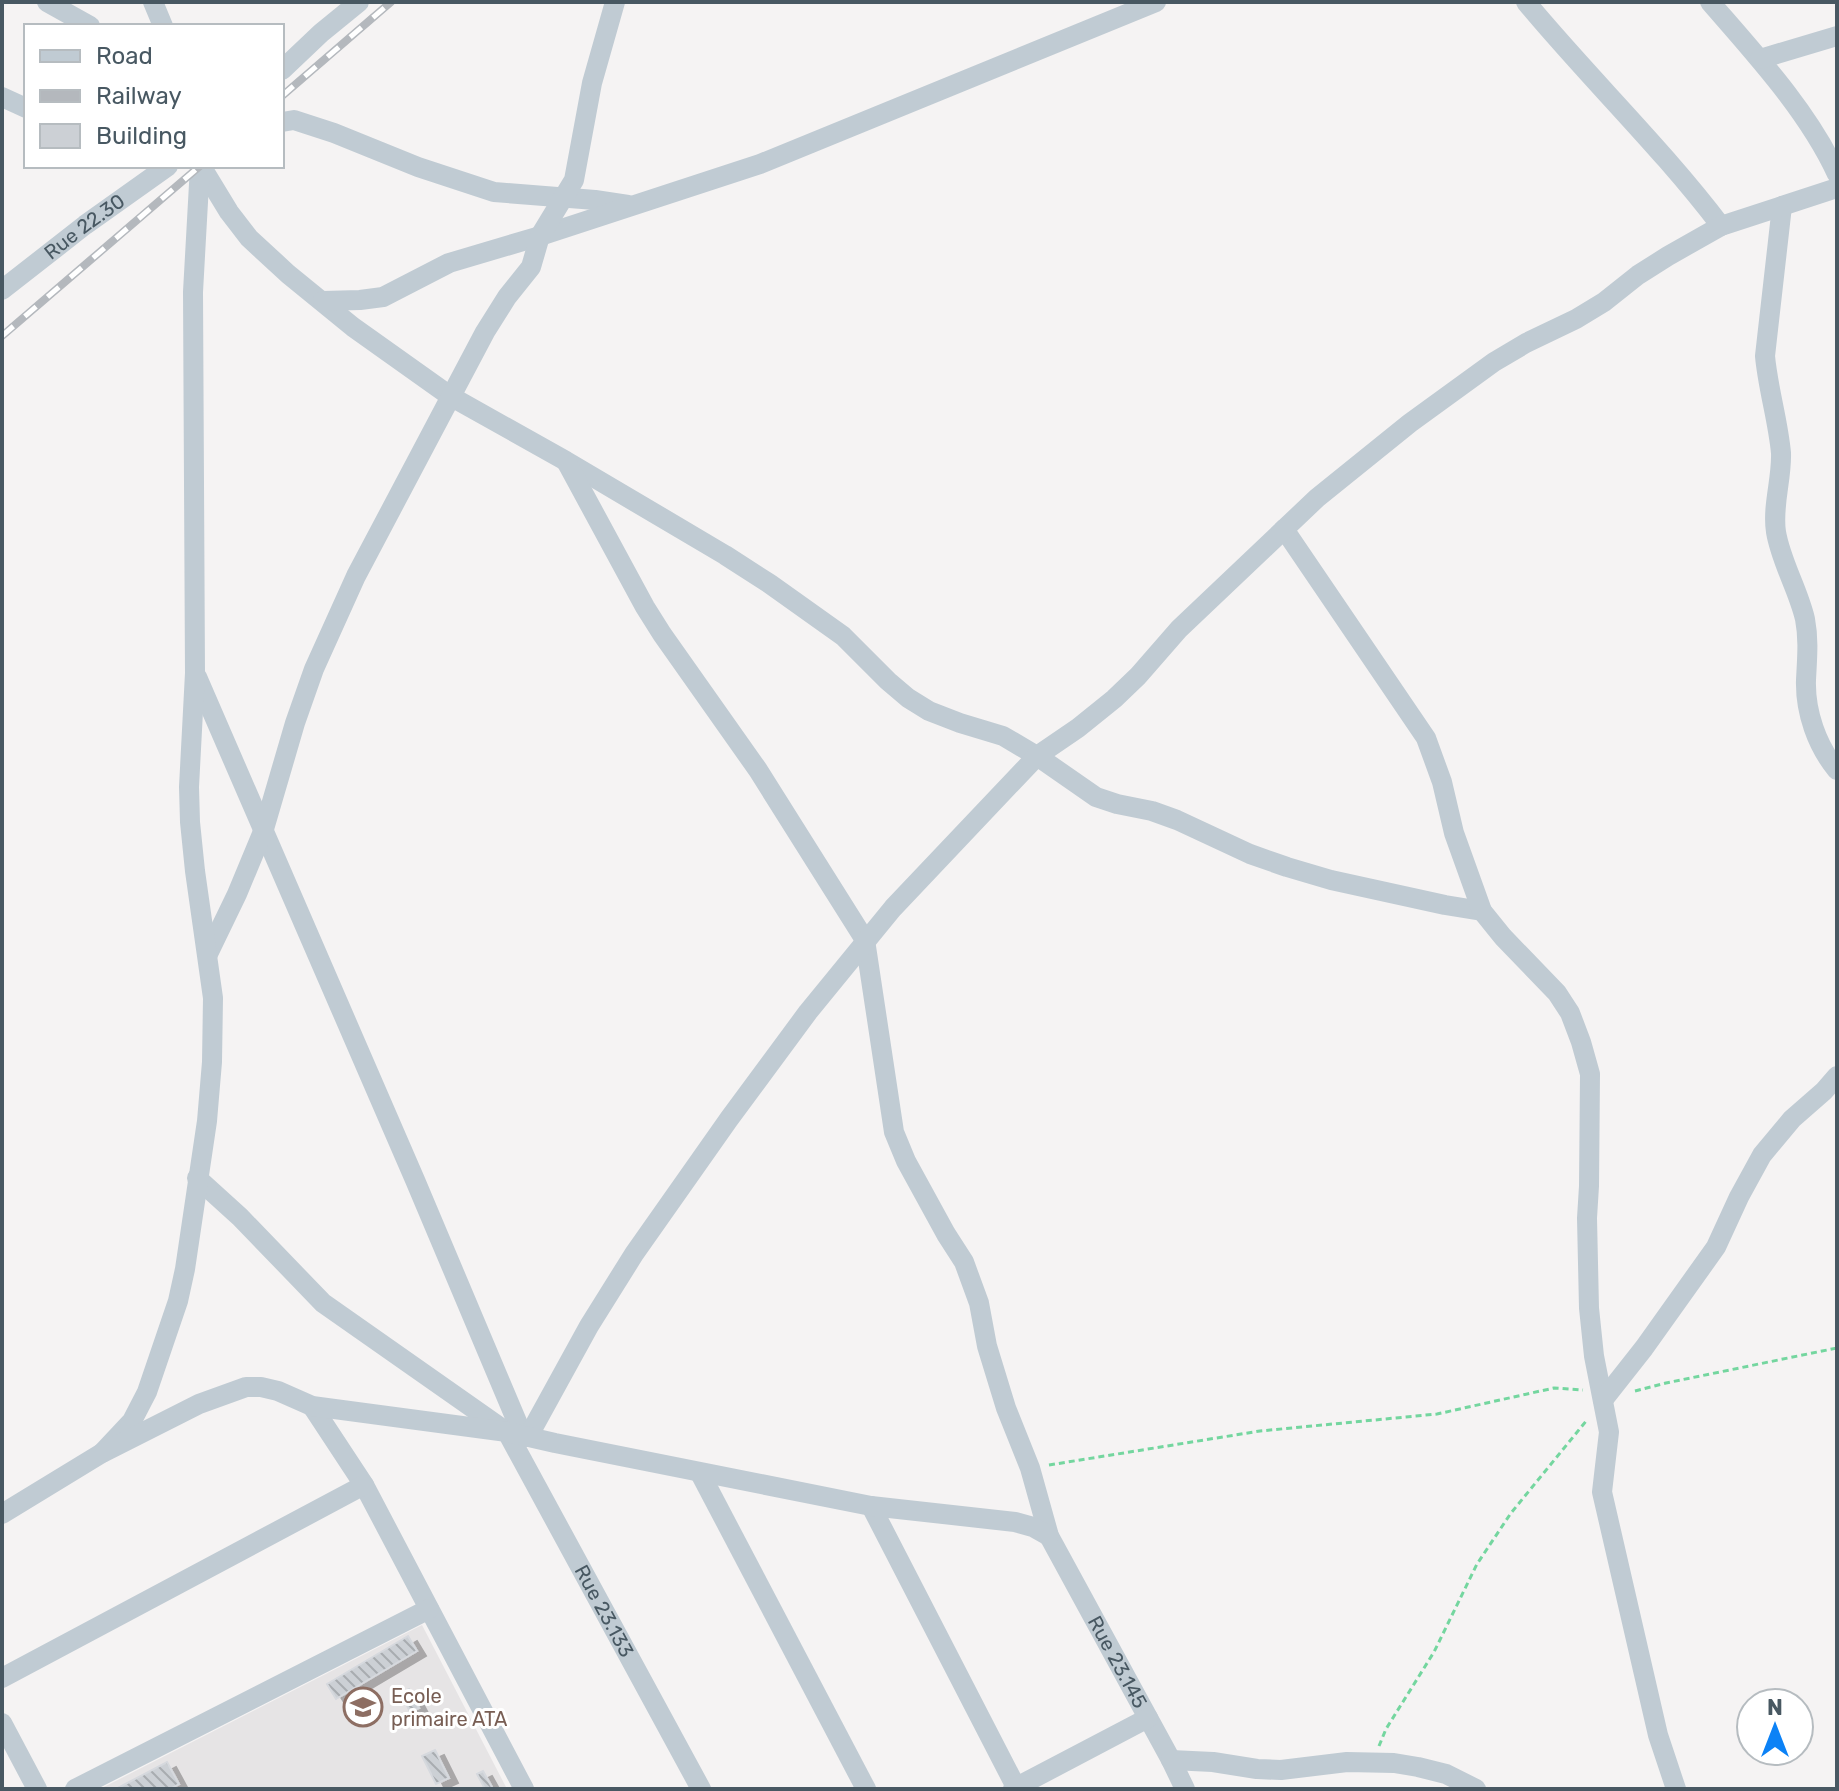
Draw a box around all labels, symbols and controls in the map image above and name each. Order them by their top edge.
legend [24,24,284,168]
text: Road [96,42,153,70]
text: Railway [96,82,182,110]
text: Building [96,122,187,150]
street label: Rue 22.30 [39,189,129,264]
street label: Rue 23.133 [570,1561,639,1661]
street label: Rue 23.145 [1083,1612,1152,1712]
place label: Ecole primaire ATA [391,1684,507,1731]
school or university icon: Ecole primaire ATA [342,1686,384,1728]
north arrow [1735,1687,1815,1767]
text: N [1767,1694,1783,1721]

